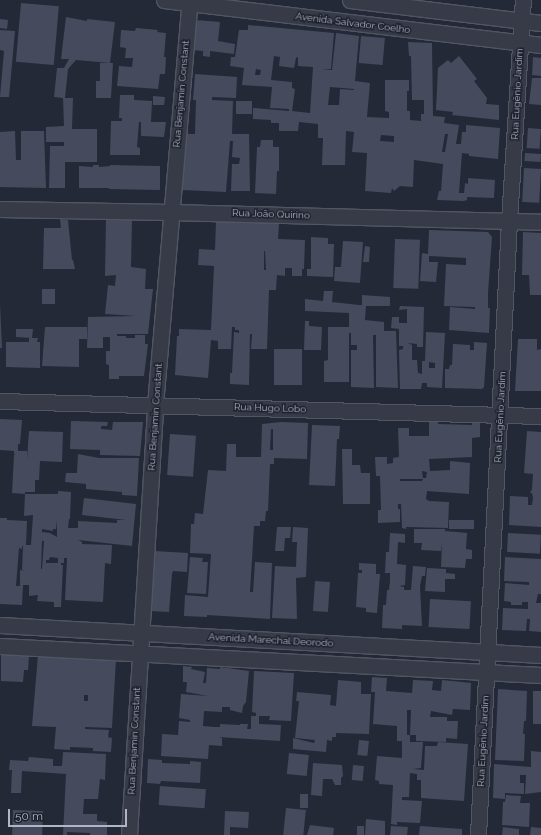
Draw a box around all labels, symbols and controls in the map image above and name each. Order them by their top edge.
street label: Avenida Salvador Coelho [295,10,411,36]
street label: Rua Benjamin Constant [170,40,192,148]
street label: Rua Eugênio Jardim [509,48,525,140]
street label: Rua João Quirino [232,207,310,221]
street label: Rua Benjamin Constant [145,363,165,471]
street label: Rua Eugênio Jardim [492,371,508,463]
street label: Rua Hugo Lobo [234,401,306,415]
street label: Avenida Marechal Deorodo [208,631,334,649]
street label: Rua Benjamin Constant [125,687,143,795]
street label: Rua Eugênio Jardim [475,695,491,787]
scale bar [10,801,129,827]
text: 50 m [15,809,43,823]

